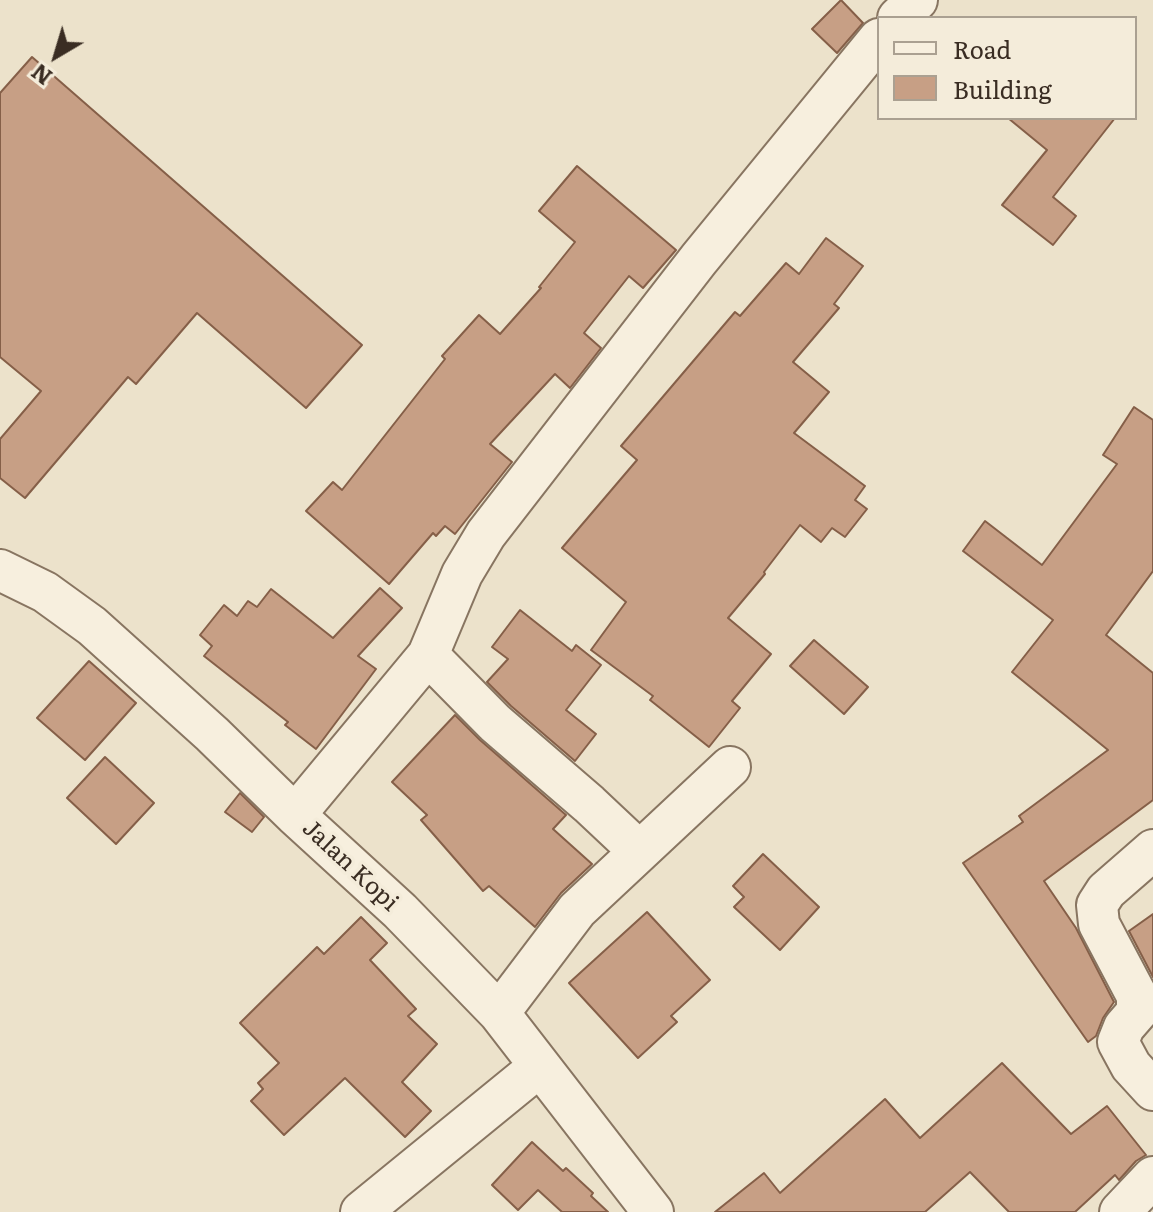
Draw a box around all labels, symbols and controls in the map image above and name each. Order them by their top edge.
north arrow [16,16,96,96]
legend [877,16,1137,120]
text: Road [953,31,1011,66]
text: N [23,57,58,94]
text: Building [953,71,1052,106]
street label: Jalan Kopi [296,814,404,918]

